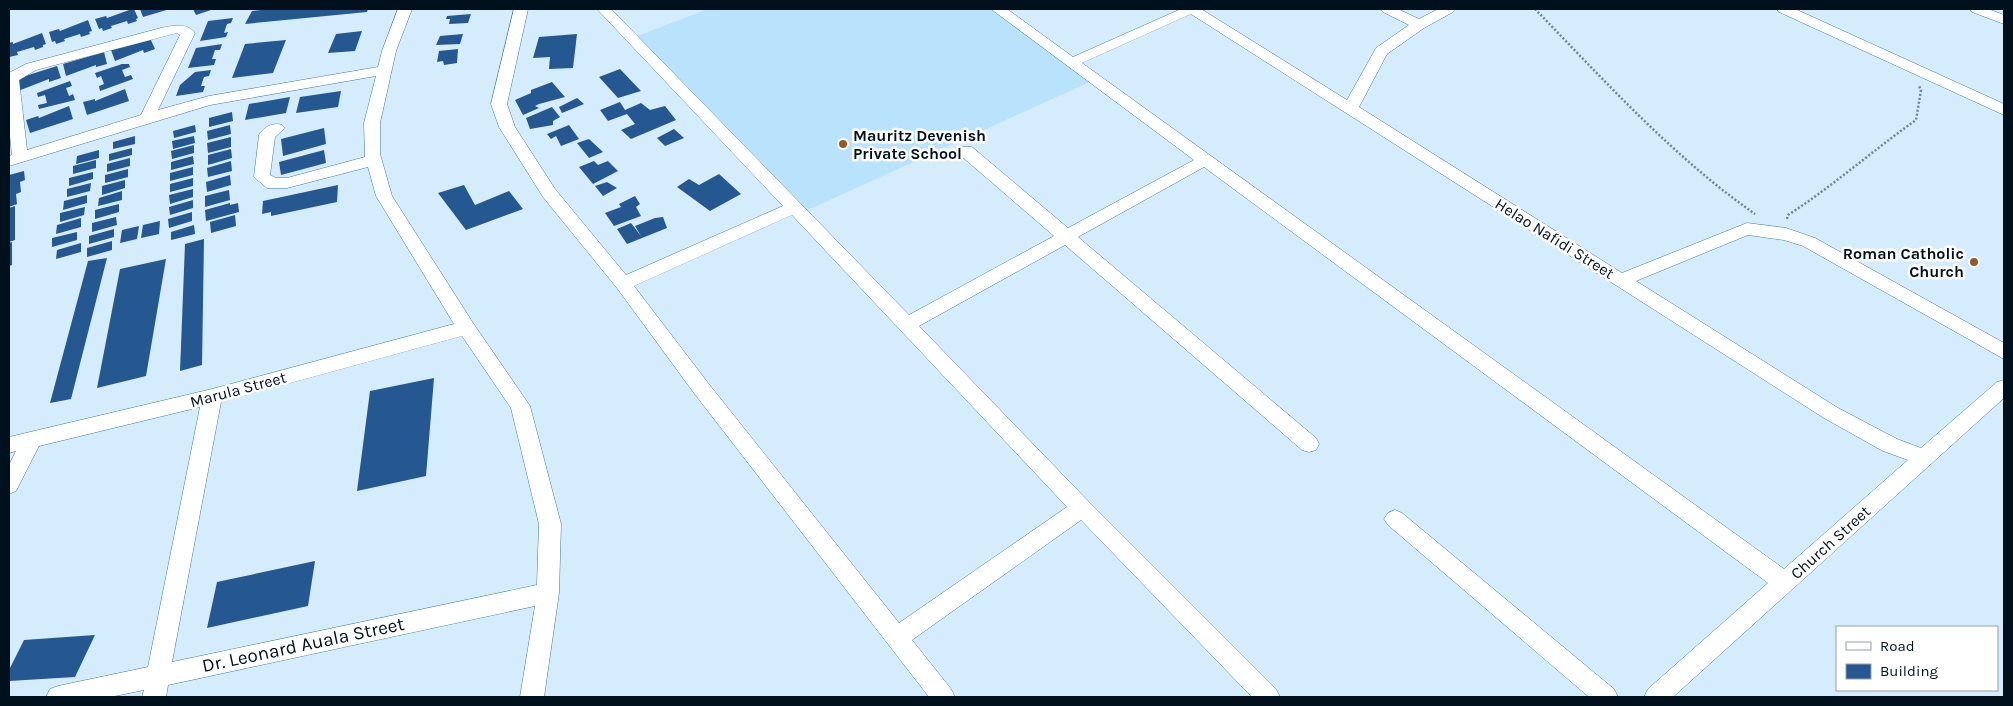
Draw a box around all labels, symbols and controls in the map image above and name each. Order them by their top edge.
place label: Mauritz Devenish Private School [853,126,986,163]
marker: Mauritz Devenish Private School [837,138,849,150]
street label: Helao Nafidi Street [1492,194,1618,283]
place label: Roman Catholic Church [1843,244,1964,281]
marker: Roman Catholic Church [1968,256,1980,268]
street label: Marula Street [188,368,288,411]
street label: Church Street [1787,502,1874,583]
street label: Dr. Leonard Auala Street [200,613,406,677]
legend [1836,626,1998,691]
text: Road [1880,637,1915,655]
text: Building [1880,662,1938,680]

